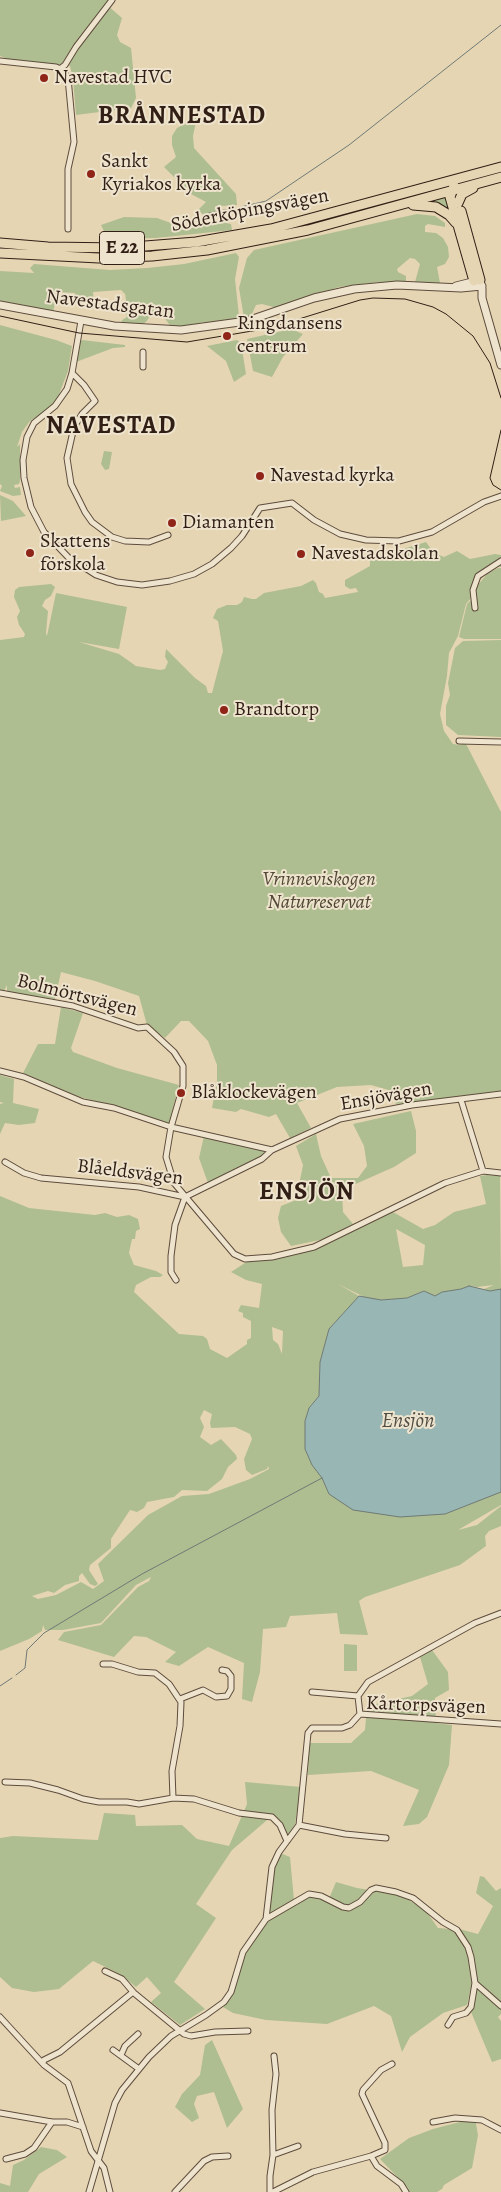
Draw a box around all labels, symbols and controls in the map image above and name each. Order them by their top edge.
place label: Navestad HVC [54,66,172,90]
marker: Navestad HVC [38,72,50,84]
district label: BRÅNNESTAD [97,102,267,132]
place label: Sankt Kyriakos kyrka [101,150,221,197]
marker: Sankt Kyriakos kyrka [85,168,97,180]
street label: Söderköpingsvägen [169,184,331,238]
road number: E 22 [100,232,144,264]
street label: Navestadsgatan [44,285,176,325]
place label: Ringdansens centrum [237,312,343,359]
marker: Ringdansens centrum [221,330,233,342]
district label: NAVESTAD [45,412,177,442]
place label: Navestad kyrka [270,464,394,488]
marker: Navestad kyrka [254,470,266,482]
place label: Diamanten [182,511,274,535]
marker: Diamanten [166,517,178,529]
place label: Skattens förskola [40,530,110,577]
place label: Navestadskolan [311,542,439,566]
marker: Skattens förskola [24,547,36,559]
marker: Navestadskolan [295,548,307,560]
place label: Brandtorp [234,698,319,722]
marker: Brandtorp [218,704,230,716]
park label: Vrinneviskogen Naturreservat [262,868,376,915]
street label: Bolmörtsvägen [14,969,140,1023]
street label: Ensjövägen [338,1077,434,1117]
place label: Blåklockevägen [191,1081,317,1105]
marker: Blåklockevägen [175,1087,187,1099]
street label: Blåeldsvägen [76,1155,184,1191]
district label: ENSJÖN [258,1178,356,1208]
water label: Ensjön [382,1409,434,1435]
street label: Kårtorpsvägen [366,1692,486,1720]

